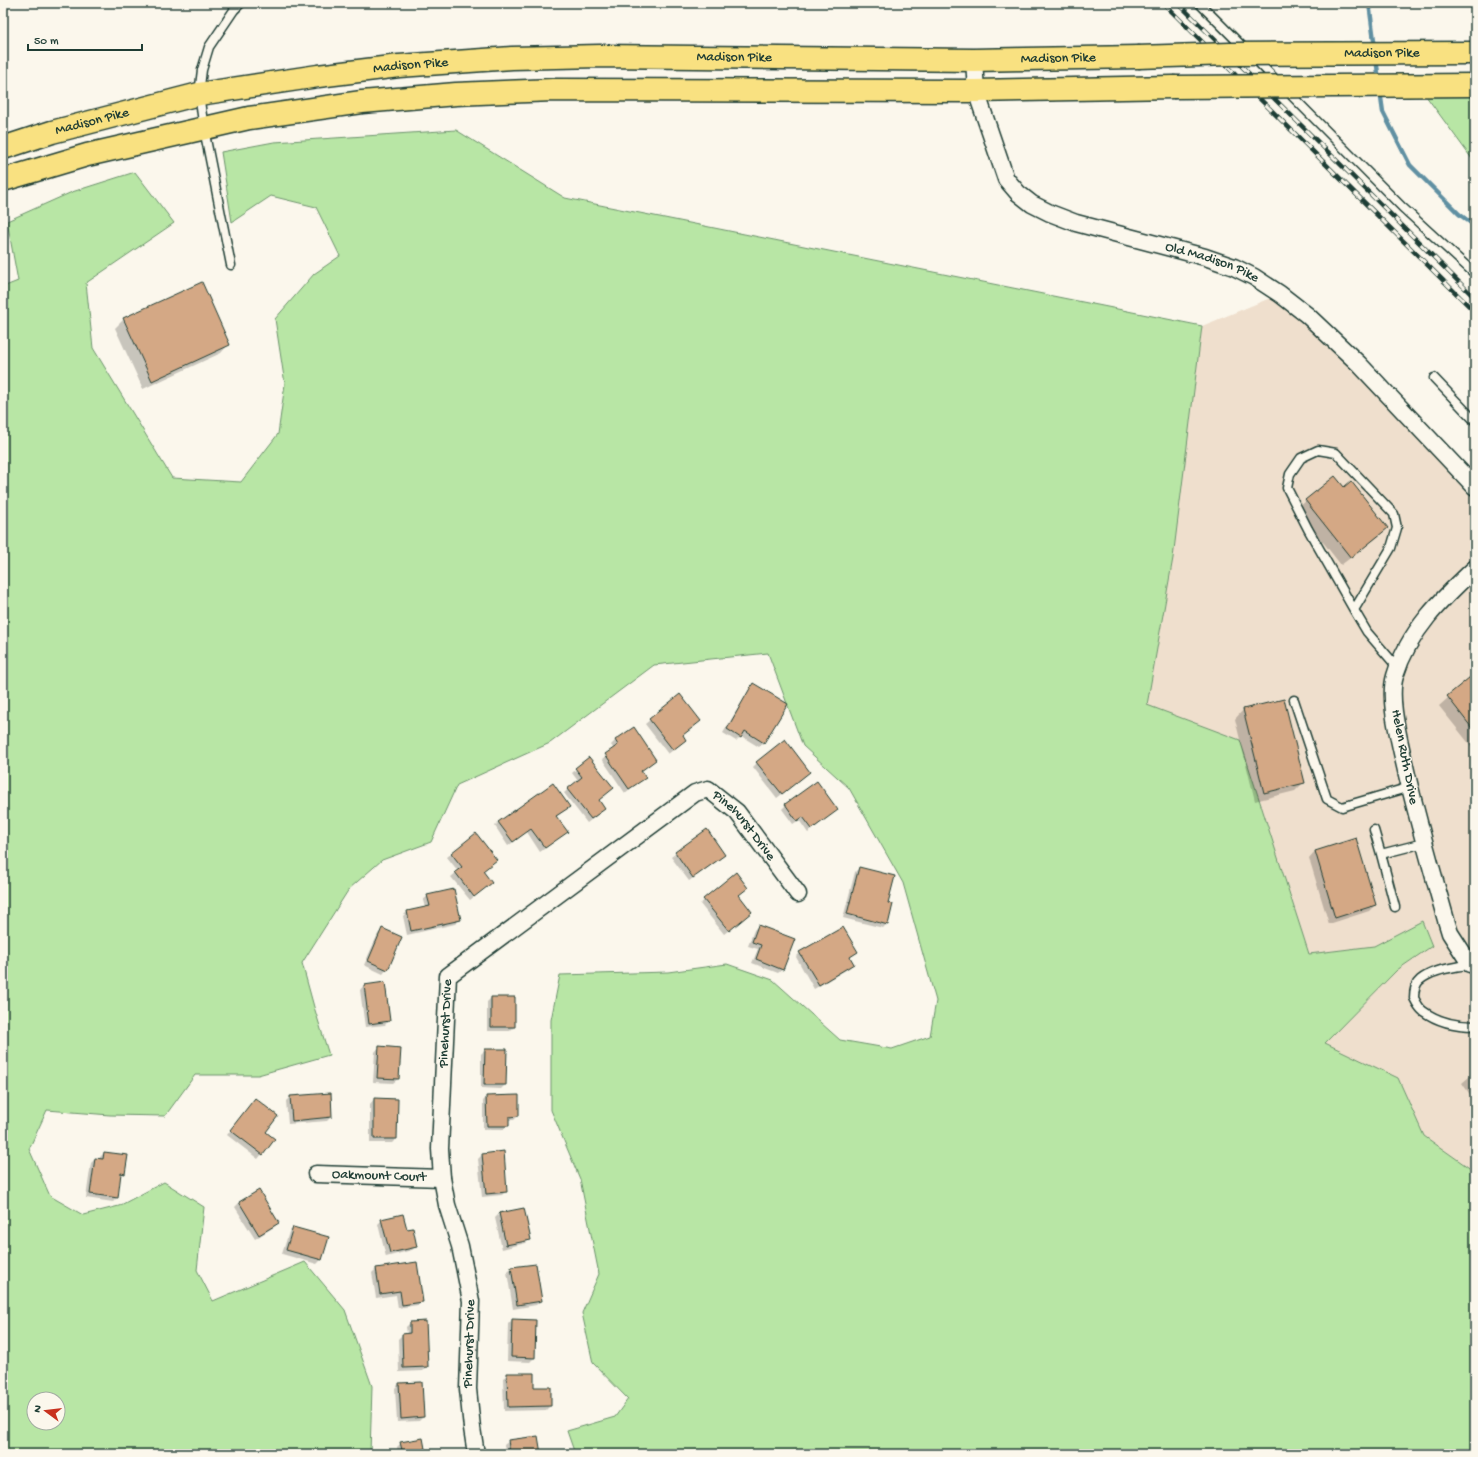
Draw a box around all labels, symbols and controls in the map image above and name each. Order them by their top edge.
scale bar [28,26,142,52]
text: 50 m [34,35,59,49]
street label: Madison Pike [1344,45,1420,62]
street label: Madison Pike [697,49,773,66]
street label: Madison Pike [1020,49,1097,68]
street label: Madison Pike [372,54,450,78]
street label: Madison Pike [53,104,132,139]
street label: Old Madison Pike [1163,238,1263,287]
street label: Helen Ruth Drive [1386,708,1422,807]
street label: Pinehurst Drive [708,786,779,865]
street label: Pinehurst Drive [435,978,456,1069]
street label: Oakmount Court [332,1166,428,1186]
street label: Pinehurst Drive [460,1298,480,1389]
north arrow [26,1391,66,1431]
text: N [32,1404,45,1414]

